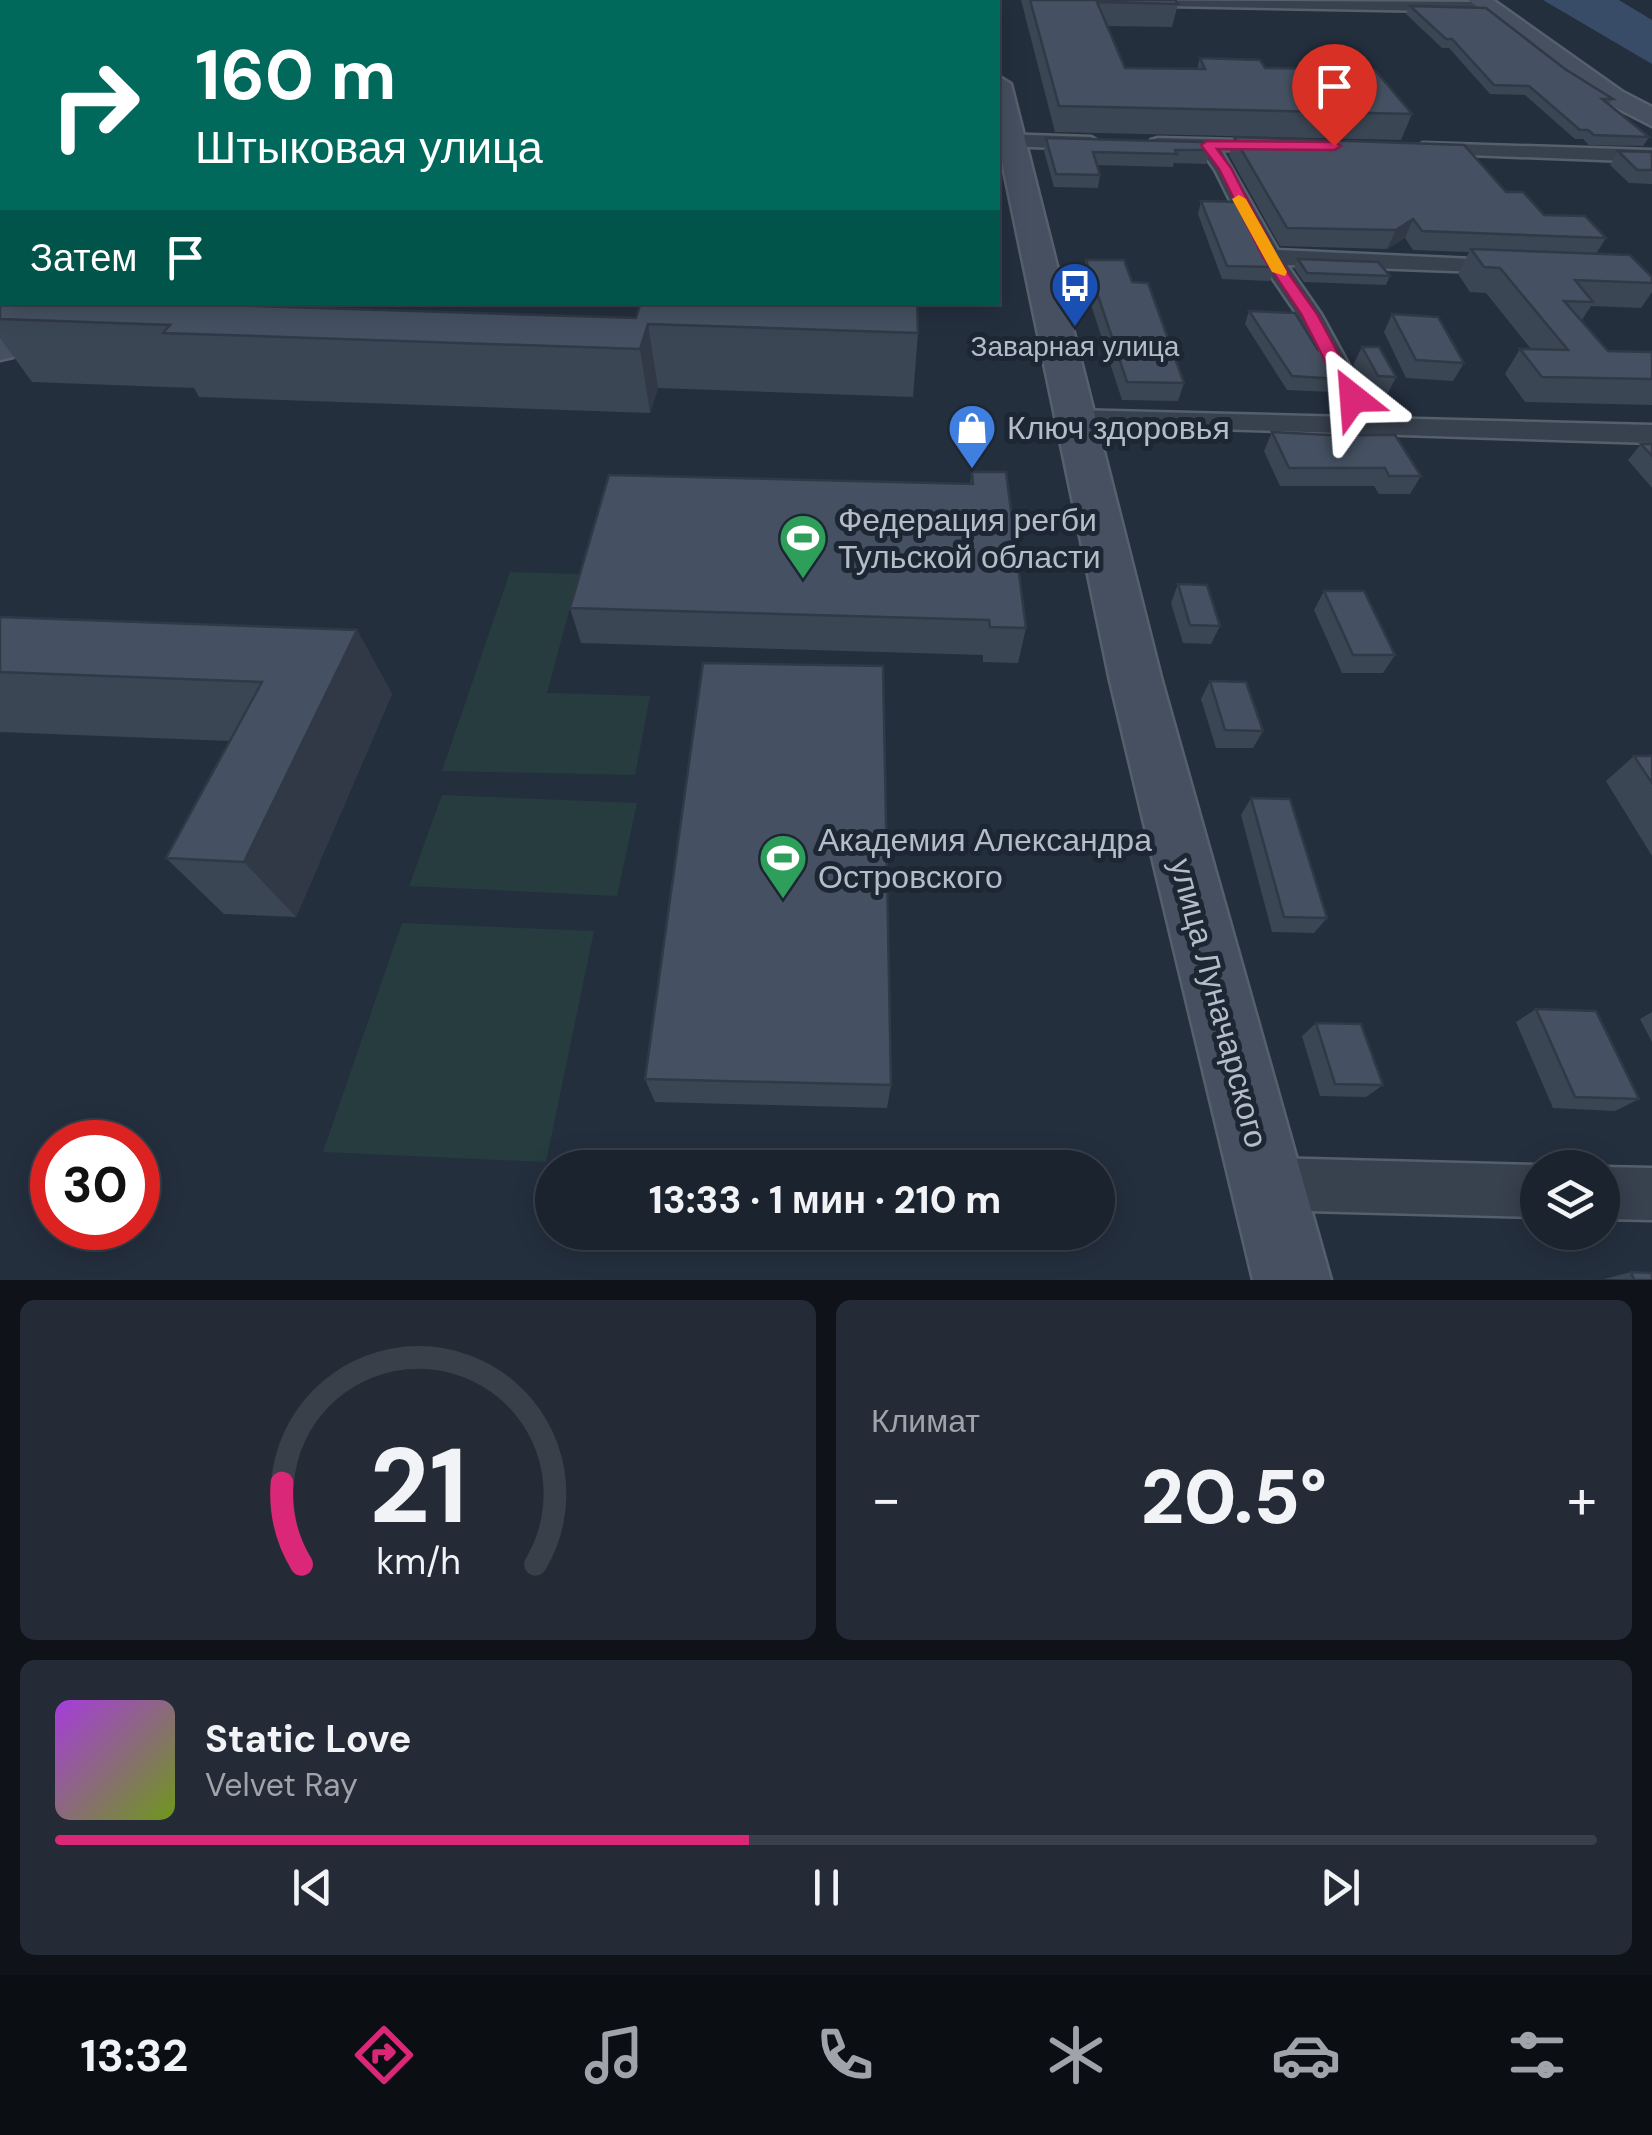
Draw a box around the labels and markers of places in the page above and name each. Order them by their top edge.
pin [1292,44,1377,147]
bus stop icon: Заварная улица [1049,260,1101,328]
place label: Заварная улица [971,328,1180,365]
shop icon: Ключ здоровья [946,402,998,470]
place label: Ключ здоровья [1007,407,1230,449]
place label: Федерация регби Тульской области [838,499,1101,578]
sports icon: Федерация регби Тульской области [777,512,829,580]
place label: Академия Александра Островского [818,819,1152,898]
sports icon: Академия Александра Островского [757,832,809,900]

